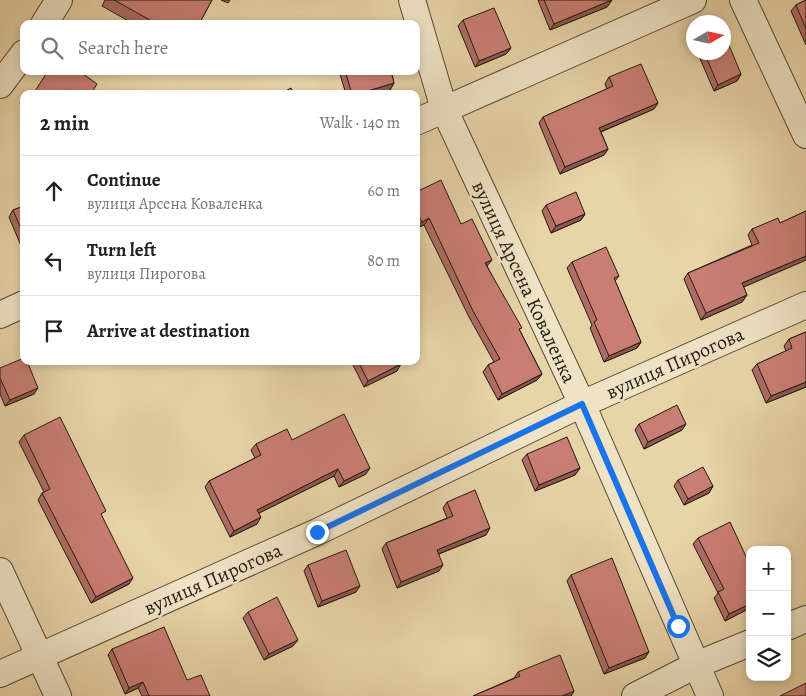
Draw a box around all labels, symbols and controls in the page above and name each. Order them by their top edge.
north arrow [686,15,731,60]
search box [20,20,420,75]
icon: search [38,34,66,62]
text: Search here [78,35,168,61]
text: 2 min [40,109,89,137]
text: Walk · 140 m [320,112,400,134]
text: Continue [87,167,161,193]
icon: ahead [40,177,68,205]
street label: вулиця Арсена Коваленка [465,177,583,388]
text: 60 m [368,180,400,202]
text: вулиця Арсена Коваленка [87,193,263,215]
text: Turn left [87,237,156,263]
icon: left [40,247,68,275]
text: 80 m [367,250,400,272]
text: вулиця Пирогова [87,263,206,285]
icon: arrive [40,317,68,345]
text: Arrive at destination [87,318,250,344]
street label: вулиця Пирогова [602,320,749,406]
route end [306,521,329,544]
street label: вулиця Пирогова [140,536,287,622]
map controls [746,546,791,681]
button: + [746,546,791,591]
button: − [746,591,791,636]
route start [667,615,690,638]
button: layers [746,636,791,681]

